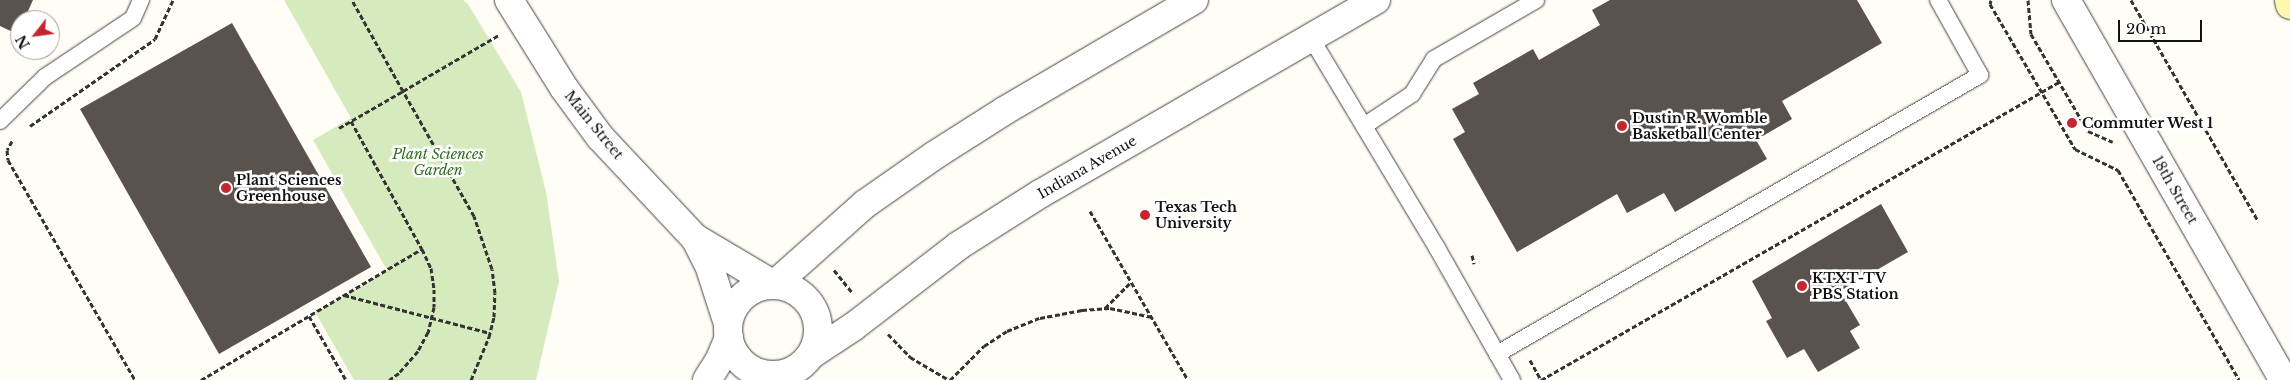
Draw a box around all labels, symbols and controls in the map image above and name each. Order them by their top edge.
north arrow [10,10,60,60]
scale bar [2120,10,2204,42]
text: 20 m [2126,19,2166,38]
text: N [12,32,34,52]
street label: Main Street [561,87,627,163]
place label: Dustin R. Womble Basketball Center [1632,110,1768,142]
place label: Commuter West 1 [2082,115,2214,131]
marker: Commuter West 1 [2066,117,2078,129]
marker: Dustin R. Womble Basketball Center [1616,120,1628,132]
street label: Indiana Avenue [1034,132,1140,202]
park label: Plant Sciences Garden [392,146,484,178]
street label: 18th Street [2149,153,2201,227]
place label: Plant Sciences Greenhouse [236,172,342,204]
marker: Plant Sciences Greenhouse [220,182,232,194]
place label: Texas Tech University [1155,199,1237,232]
marker: Texas Tech University [1139,209,1151,221]
place label: KTXT-TV PBS Station [1812,270,1899,302]
marker: KTXT-TV PBS Station [1796,280,1808,292]

